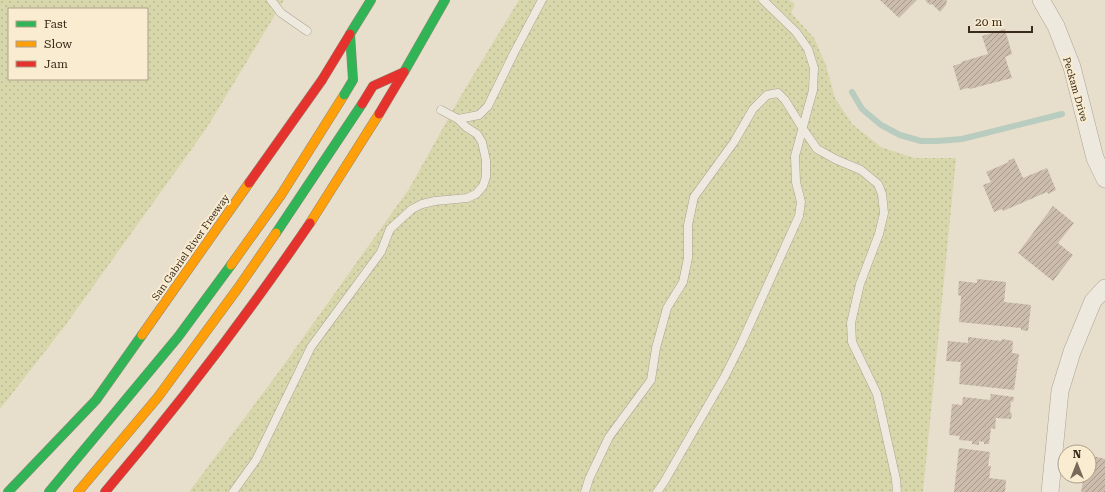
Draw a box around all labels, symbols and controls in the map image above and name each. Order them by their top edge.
legend [8,8,148,80]
scale bar [969,8,1032,34]
text: 20 m [975,15,1002,29]
text: Fast [44,17,68,31]
text: Slow [44,37,72,51]
street label: Peckam Drive [1061,56,1090,123]
text: Jam [44,57,68,71]
street label: San Gabriel River Freeway [150,192,231,302]
north arrow [1057,444,1097,484]
text: N [1073,448,1082,461]

